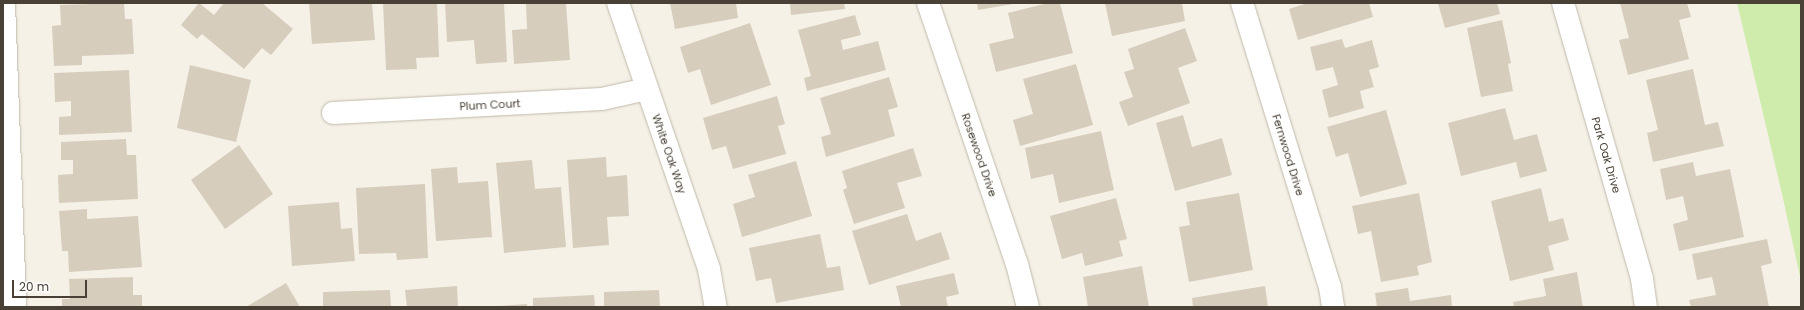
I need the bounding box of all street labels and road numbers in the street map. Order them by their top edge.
street label: Plum Court [459,97,521,113]
street label: White Oak Way [649,112,689,196]
street label: Rosewood Drive [959,112,999,198]
street label: Fernwood Drive [1269,113,1307,197]
street label: Park Oak Drive [1589,115,1623,195]

